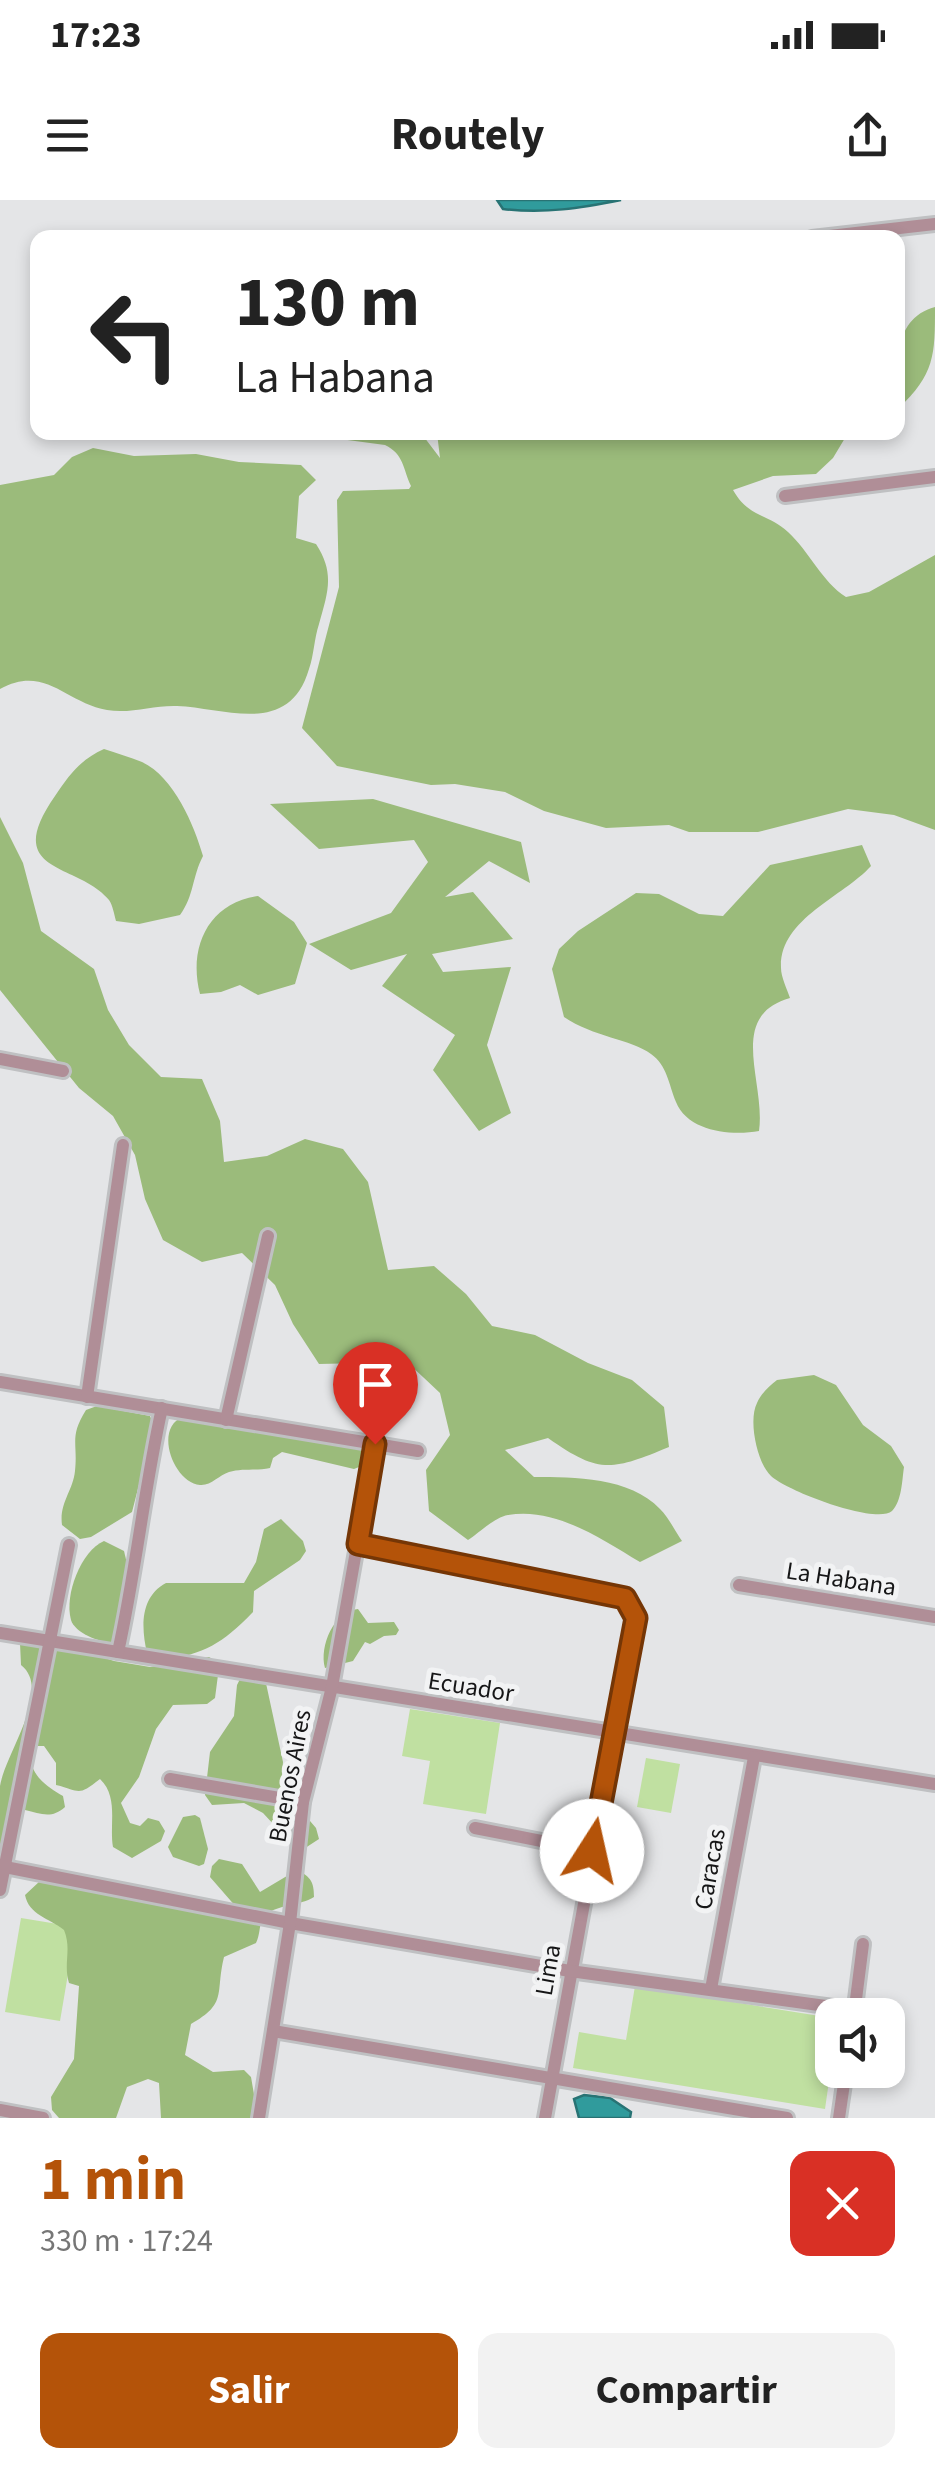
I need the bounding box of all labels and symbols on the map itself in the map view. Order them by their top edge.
pin [333,1342,418,1445]
street label: La Habana [783,1553,899,1605]
street label: Ecuador [425,1662,517,1712]
street label: Buenos Aires [260,1707,320,1845]
position arrow [540,1799,644,1903]
street label: Caracas [685,1826,735,1912]
street label: Lima [526,1941,570,1999]

